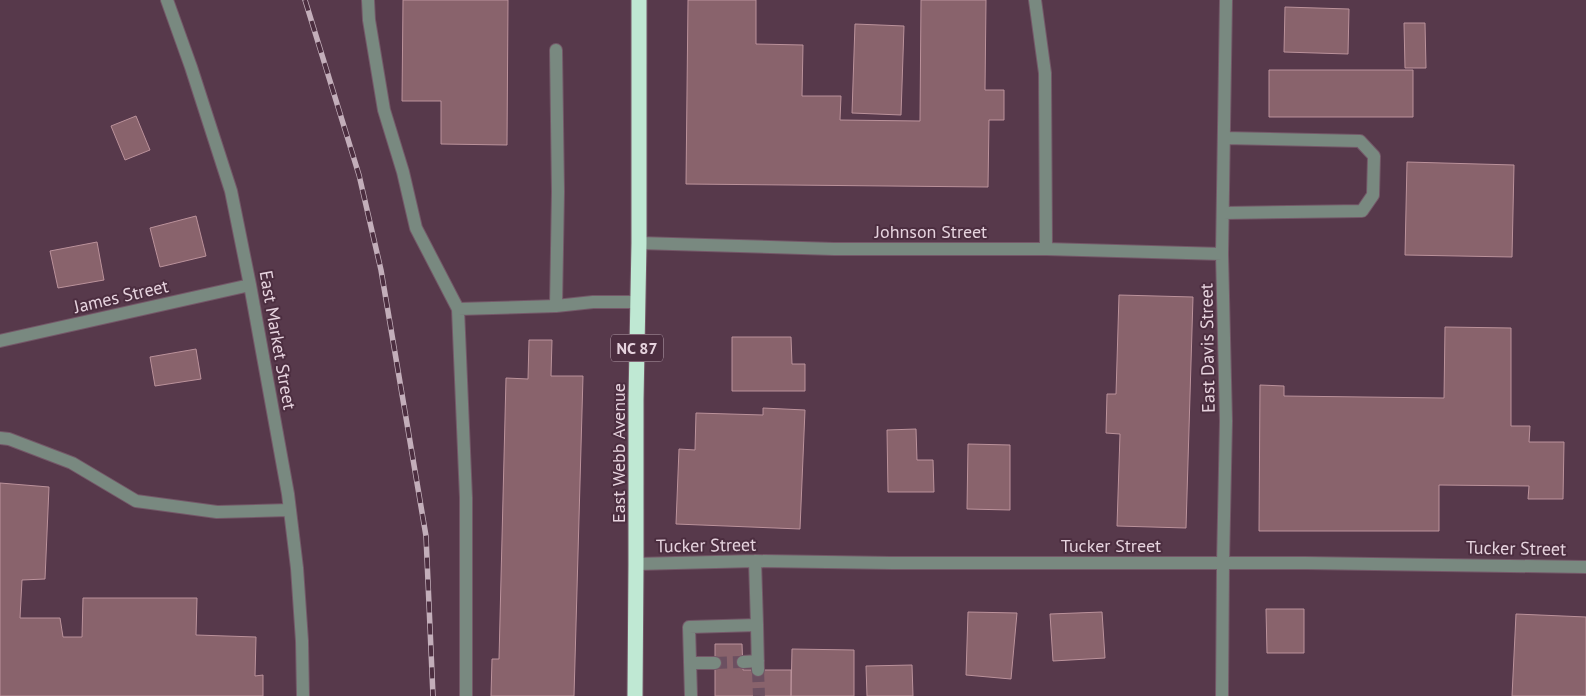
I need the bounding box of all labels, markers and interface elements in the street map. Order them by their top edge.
street label: Johnson Street [874,220,987,243]
street label: East Market Street [254,269,302,411]
street label: James Street [71,274,171,318]
street label: East Davis Street [1194,283,1220,413]
road number: NC 87 [611,334,663,362]
street label: East Webb Avenue [607,383,630,523]
street label: Tucker Street [656,533,756,557]
street label: Tucker Street [1061,534,1161,557]
street label: Tucker Street [1466,536,1566,560]

